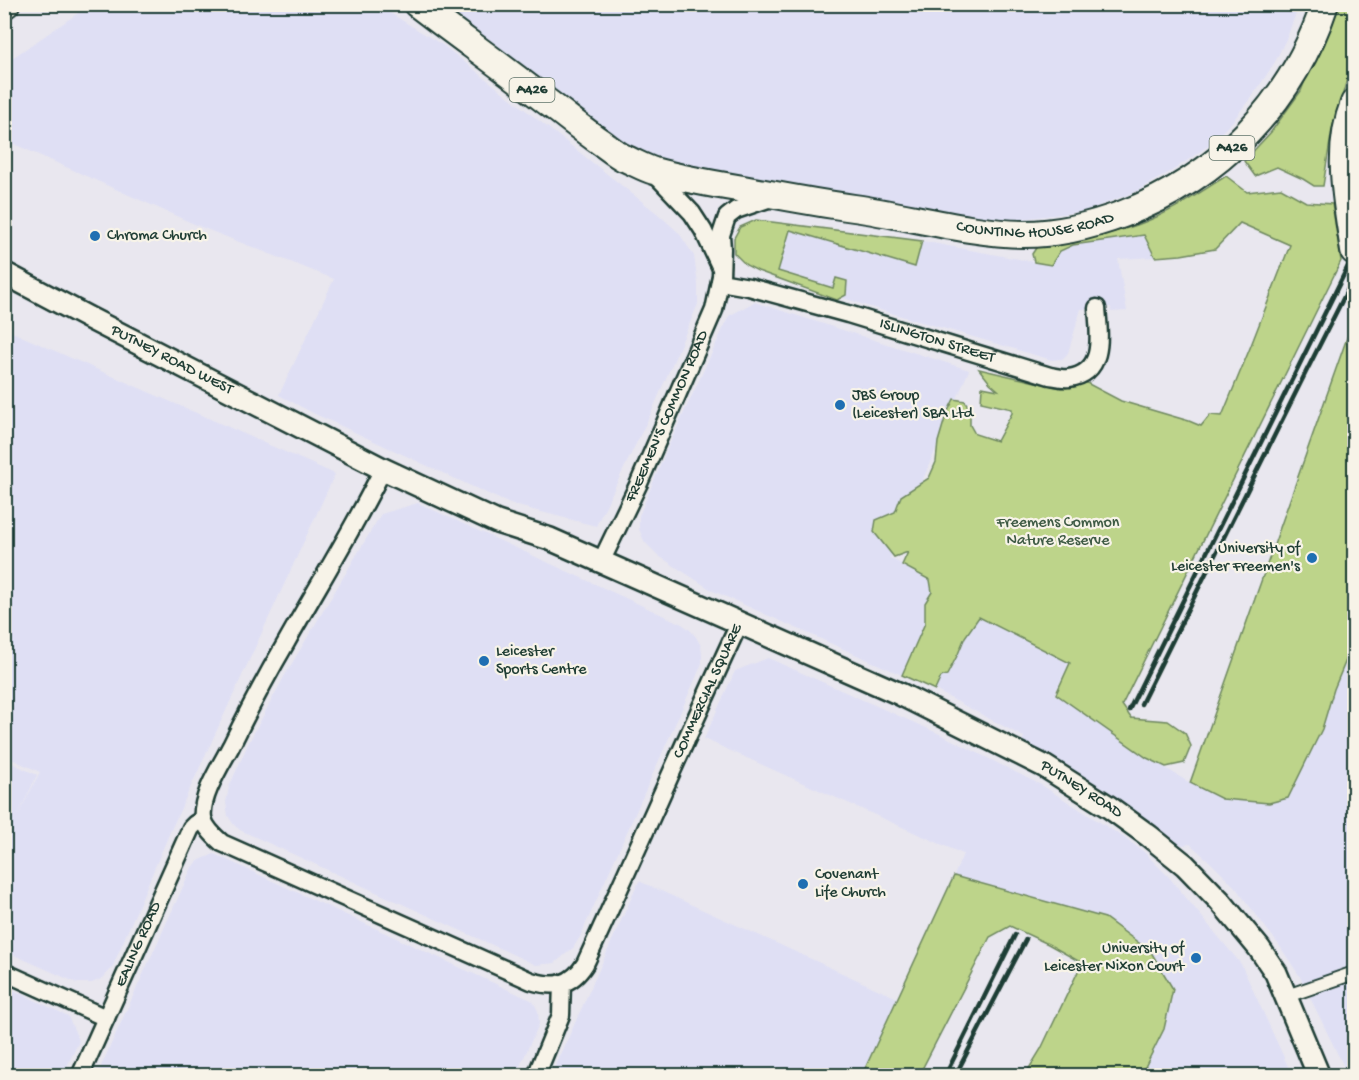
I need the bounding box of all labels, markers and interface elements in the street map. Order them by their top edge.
road number: A426 [510,78,554,102]
road number: A426 [1210,136,1254,160]
street label: COUNTING HOUSE ROAD [955,208,1117,244]
place label: Chroma Church [107,227,207,246]
marker: Chroma Church [88,229,102,243]
street label: ISLINGTON STREET [877,315,998,368]
street label: PUTNEY ROAD WEST [106,321,237,400]
street label: FREEMEN'S COMMON ROAD [621,327,714,506]
place label: JBS Group (Leicester) SBA Ltd [852,387,975,424]
marker: JBS Group (Leicester) SBA Ltd [833,398,847,412]
park label: Freemens Common Nature Reserve [996,514,1120,551]
place label: University of Leicester Freemen's [1171,540,1301,577]
marker: University of Leicester Freemen's [1305,551,1319,565]
street label: COMMERCIAL SQUARE [669,620,748,762]
place label: Leicester Sports Centre [496,643,587,680]
marker: Leicester Sports Centre [477,654,491,668]
street label: PUTNEY ROAD [1036,756,1127,823]
place label: Covenant Life Church [815,866,886,903]
marker: Covenant Life Church [796,877,810,891]
street label: EALING ROAD [111,898,166,990]
place label: University of Leicester Nixon Court [1044,940,1185,977]
marker: University of Leicester Nixon Court [1189,951,1203,965]

